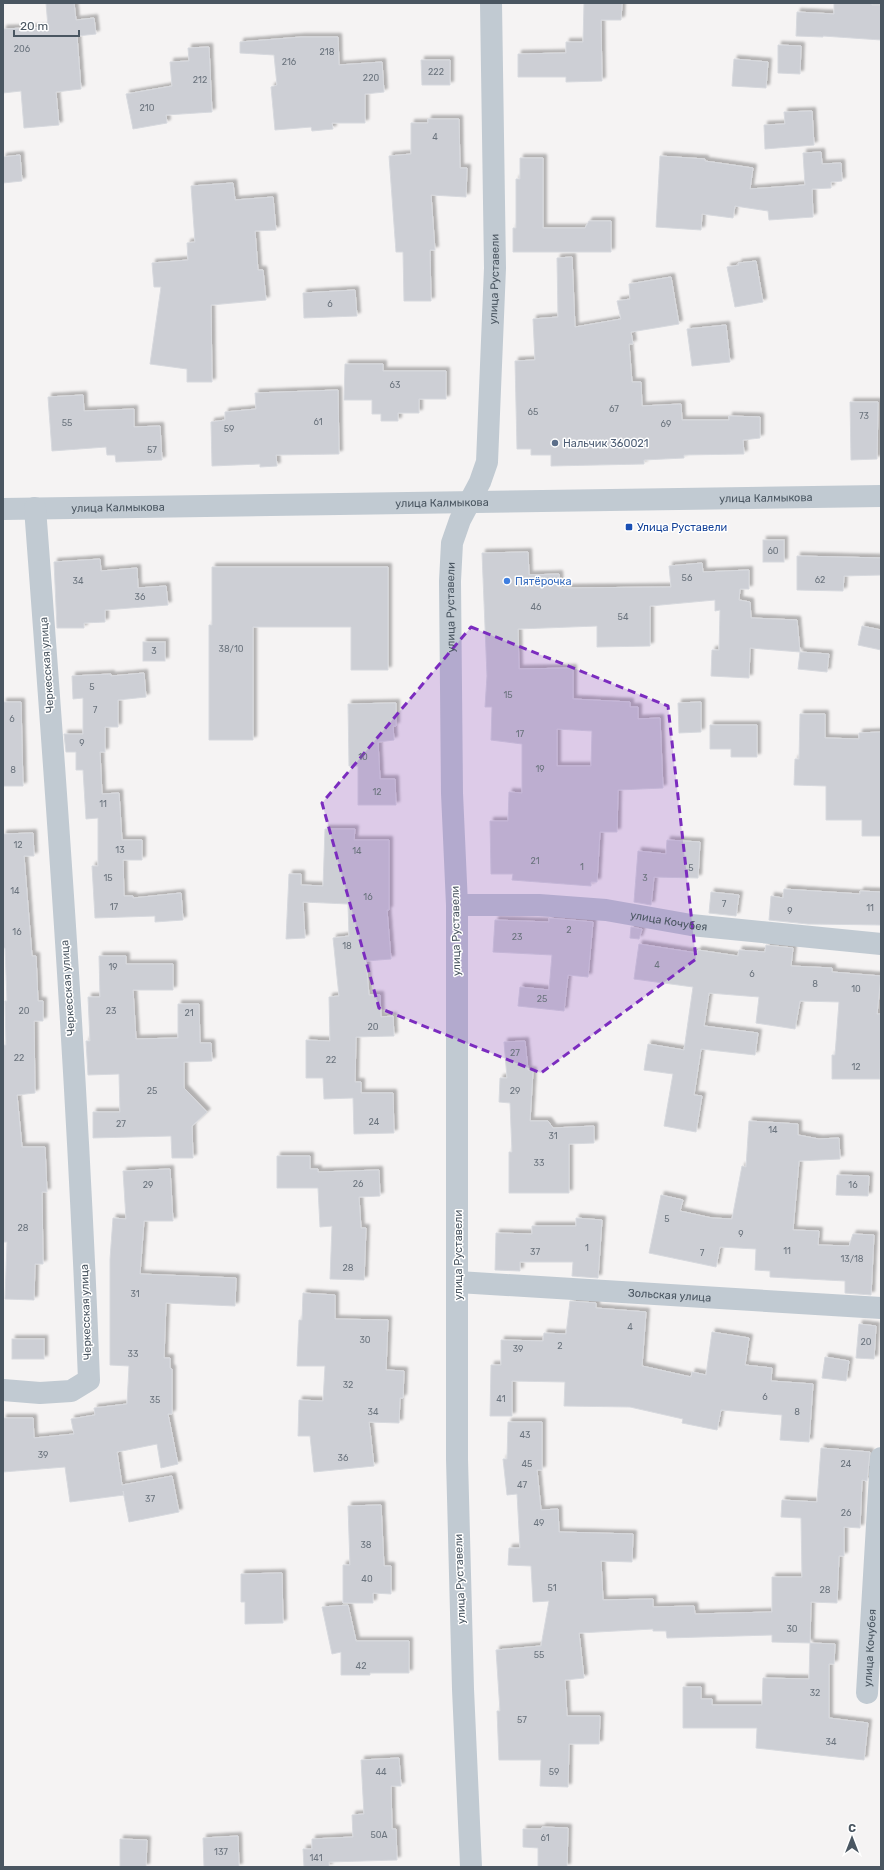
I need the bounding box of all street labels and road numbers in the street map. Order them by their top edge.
street label: улица Руставели [486,234,502,325]
street label: улица Калмыкова [719,491,813,505]
street label: улица Калмыкова [395,495,489,510]
street label: улица Калмыкова [71,500,165,514]
street label: улица Руставели [443,562,457,653]
street label: Черкесская улица [37,617,57,713]
street label: улица Руставели [449,886,463,976]
street label: улица Кочубея [629,908,708,933]
street label: Черкесская улица [58,940,78,1036]
street label: улица Руставели [452,1210,465,1300]
street label: Черкесская улица [78,1264,94,1360]
street label: Зольская улица [628,1286,712,1304]
street label: улица Руставели [452,1534,468,1624]
street label: улица Кочубея [861,1609,878,1687]

